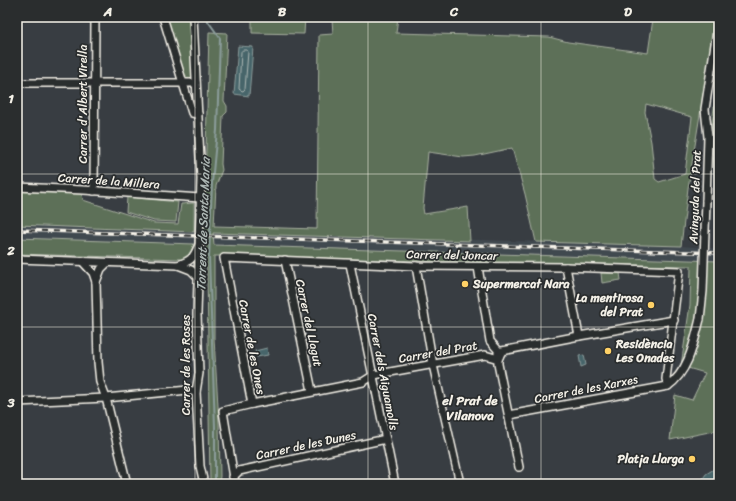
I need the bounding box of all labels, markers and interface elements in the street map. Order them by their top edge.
text: A [103,0,112,23]
text: B [278,0,287,23]
text: C [449,0,459,23]
text: D [624,0,632,23]
street label: Carrer d'Albert Virella [72,45,94,163]
text: 1 [8,87,14,110]
street label: Avinguda del Prat [682,150,708,245]
water label: Torrent de Santa Maria [189,156,217,291]
street label: Carrer de la Millera [57,166,161,196]
text: 2 [6,239,15,262]
street label: Carrer del Joncar [406,243,499,267]
place label: Supermercat Nara [472,273,571,295]
street label: Carrer del Llagut [289,277,329,369]
marker: Supermercat Nara [460,279,470,289]
place label: La mentirosa del Prat [576,287,644,323]
street label: Carrer de les Ones [232,298,272,397]
marker: La mentirosa del Prat [646,300,656,310]
street label: Carrer dels Aiguamolls [361,312,405,433]
street label: Carrer de les Roses [175,314,197,415]
place label: Residència Les Onades [615,333,675,369]
street label: Carrer del Prat [397,334,479,370]
marker: Residència Les Onades [603,346,613,356]
street label: Carrer de les Xarxes [532,368,640,410]
district label: el Prat de Vilanova [441,389,498,427]
text: 3 [6,391,15,414]
street label: Carrer de les Dunes [254,424,359,466]
place label: Platja Llarga [617,448,684,470]
marker: Platja Llarga [687,454,697,464]

